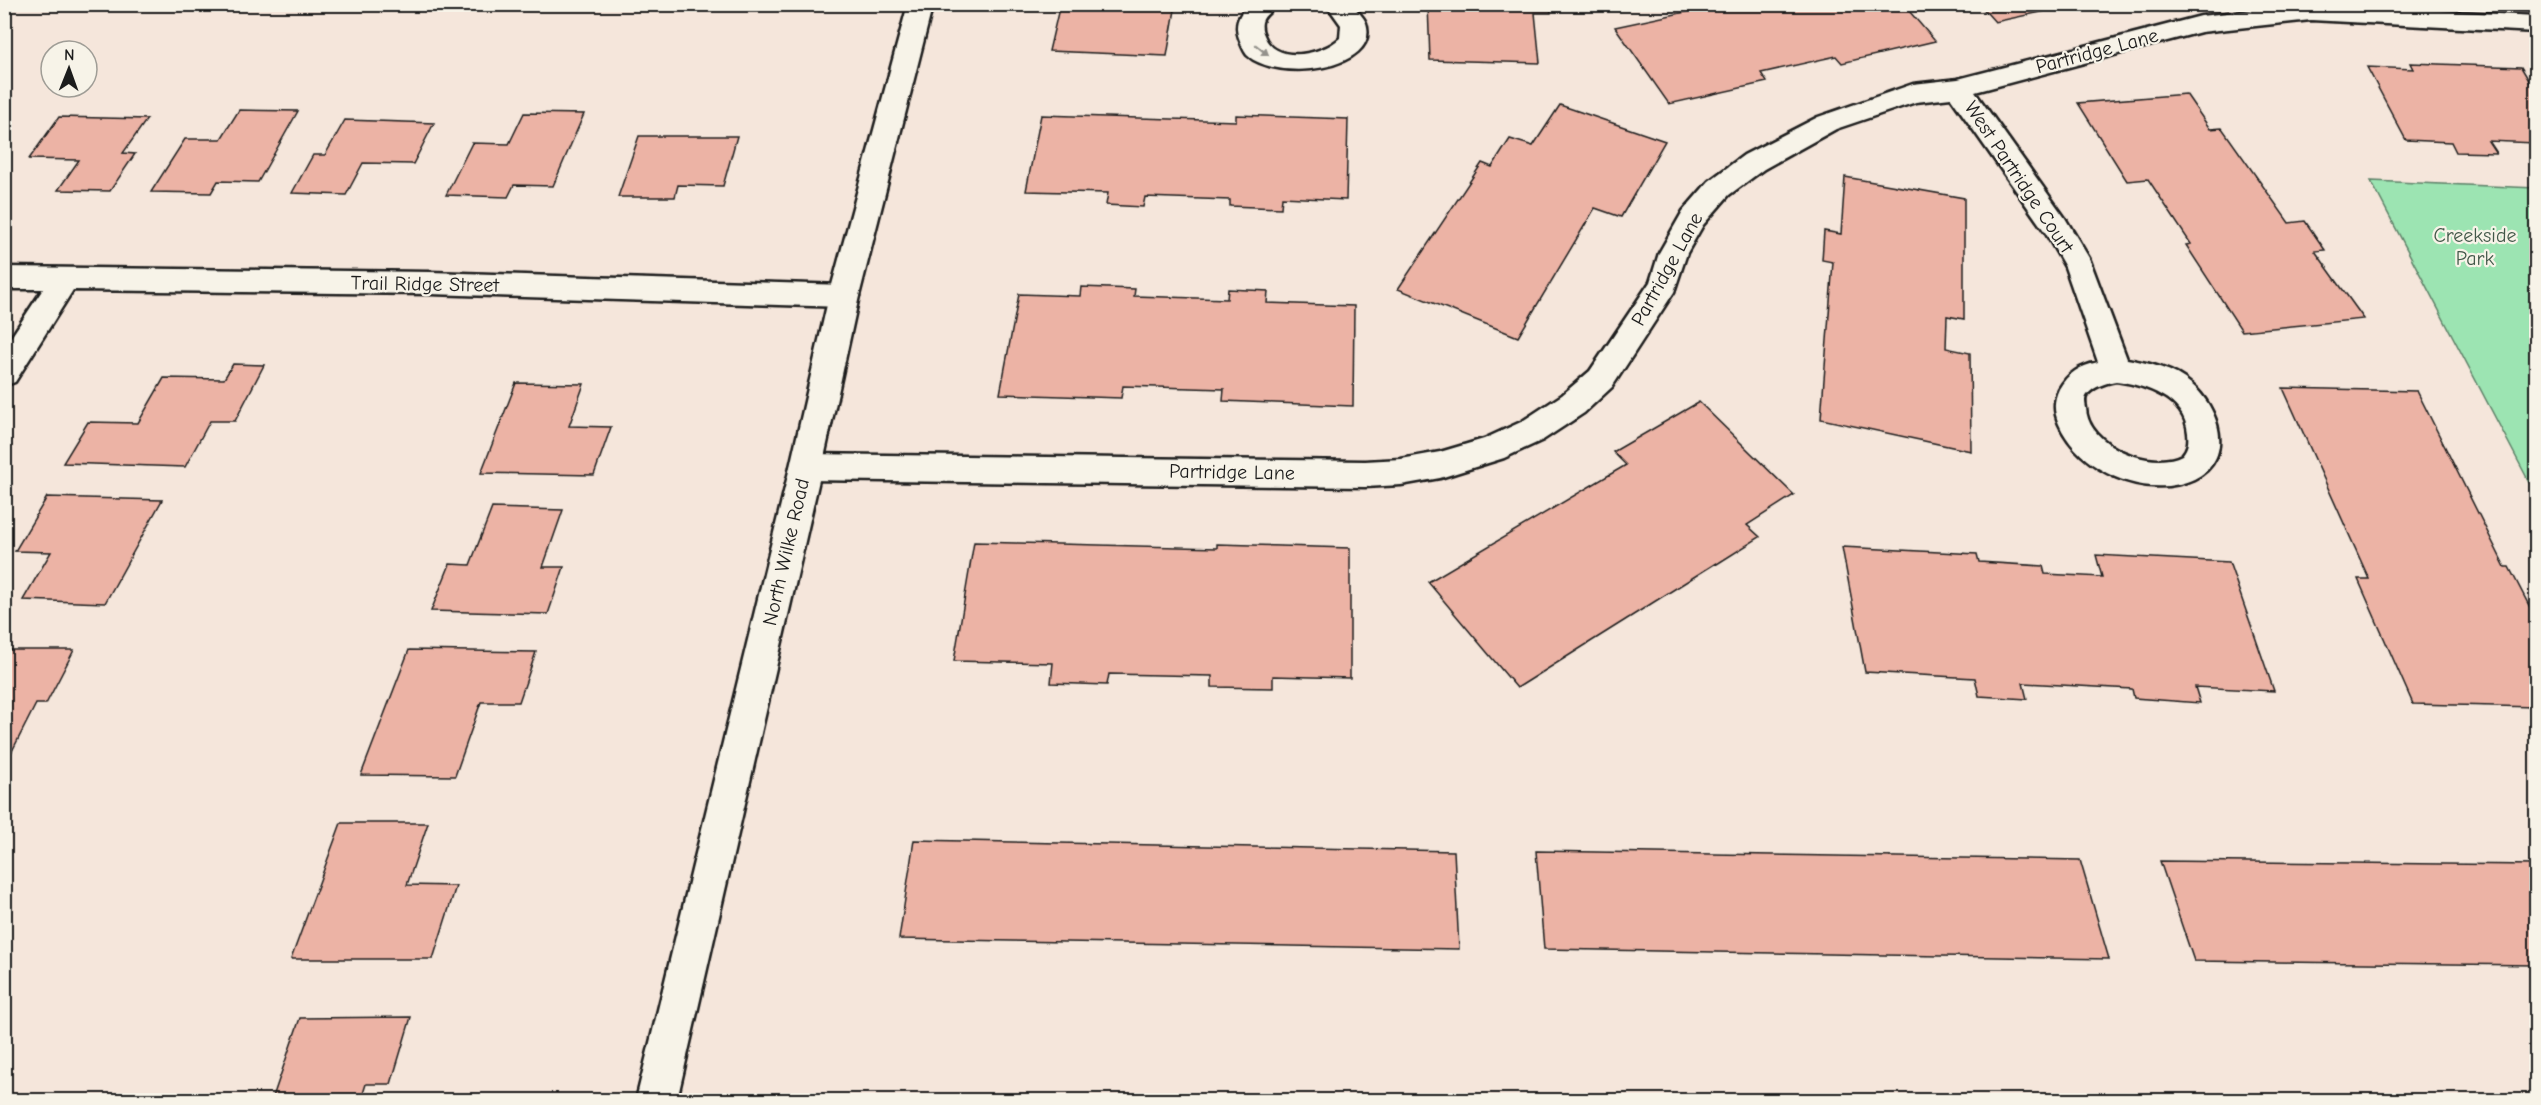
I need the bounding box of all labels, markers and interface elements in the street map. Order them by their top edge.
street label: Partridge Lane [2033,24,2161,78]
north arrow [39,39,99,99]
one-way arrow [1254,44,1270,57]
text: N [64,46,75,64]
street label: West Partridge Court [1960,97,2079,258]
street label: Partridge Lane [1626,208,1708,330]
park label: Creekside Park [2433,224,2517,270]
street label: Trail Ridge Street [351,271,501,297]
street label: Partridge Lane [1169,459,1295,485]
street label: North Wilke Road [758,476,814,628]

